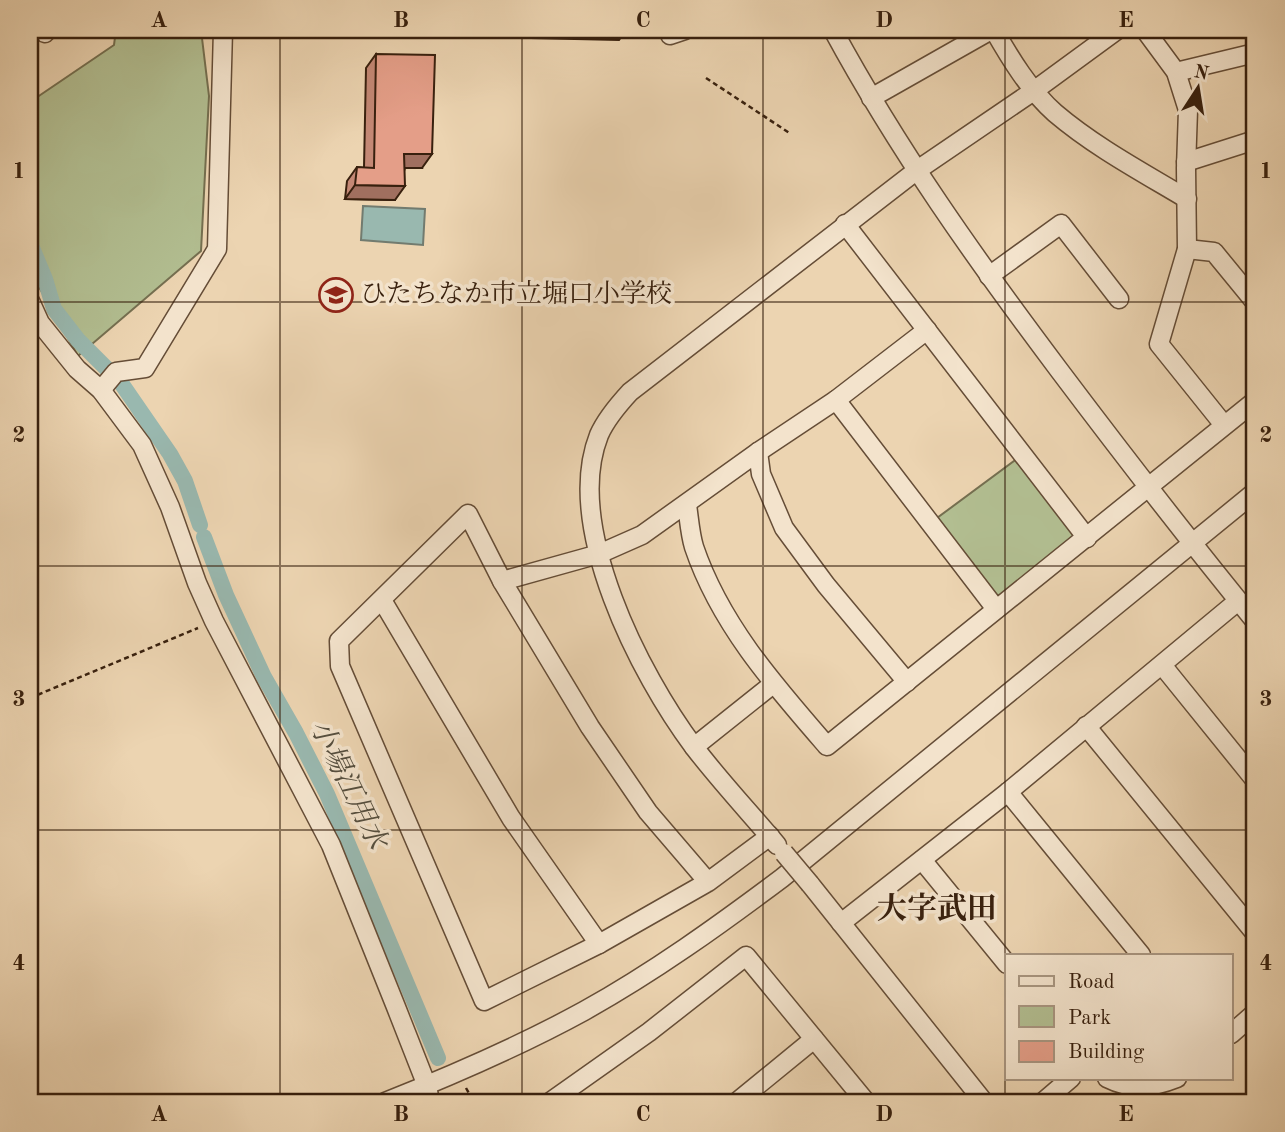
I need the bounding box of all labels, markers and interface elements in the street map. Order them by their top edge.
text: A [150,9,168,32]
text: B [393,9,409,32]
text: C [635,9,651,32]
text: D [875,9,893,32]
text: E [1118,9,1134,32]
north arrow [1162,52,1232,122]
text: N [1192,63,1211,85]
text: 1 [12,160,26,183]
text: 1 [1259,160,1273,183]
school or university icon: ひたちなか市立堀口小学校 [317,276,355,314]
place label: ひたちなか市立堀口小学校 [360,280,672,308]
text: 2 [12,424,26,447]
text: 2 [1259,424,1273,447]
text: 3 [12,688,26,711]
text: 3 [1259,688,1273,711]
water label: 小場江用水 [304,715,394,857]
district label: 大字武田 [877,892,997,925]
text: 4 [12,952,26,975]
text: 4 [1259,952,1273,975]
legend [1005,954,1232,1080]
text: Road [1068,972,1115,993]
text: Park [1068,1008,1111,1029]
text: Building [1068,1042,1145,1063]
text: A [150,1103,168,1126]
text: B [393,1103,409,1126]
text: C [635,1103,651,1126]
text: D [875,1103,893,1126]
text: E [1118,1103,1134,1126]

